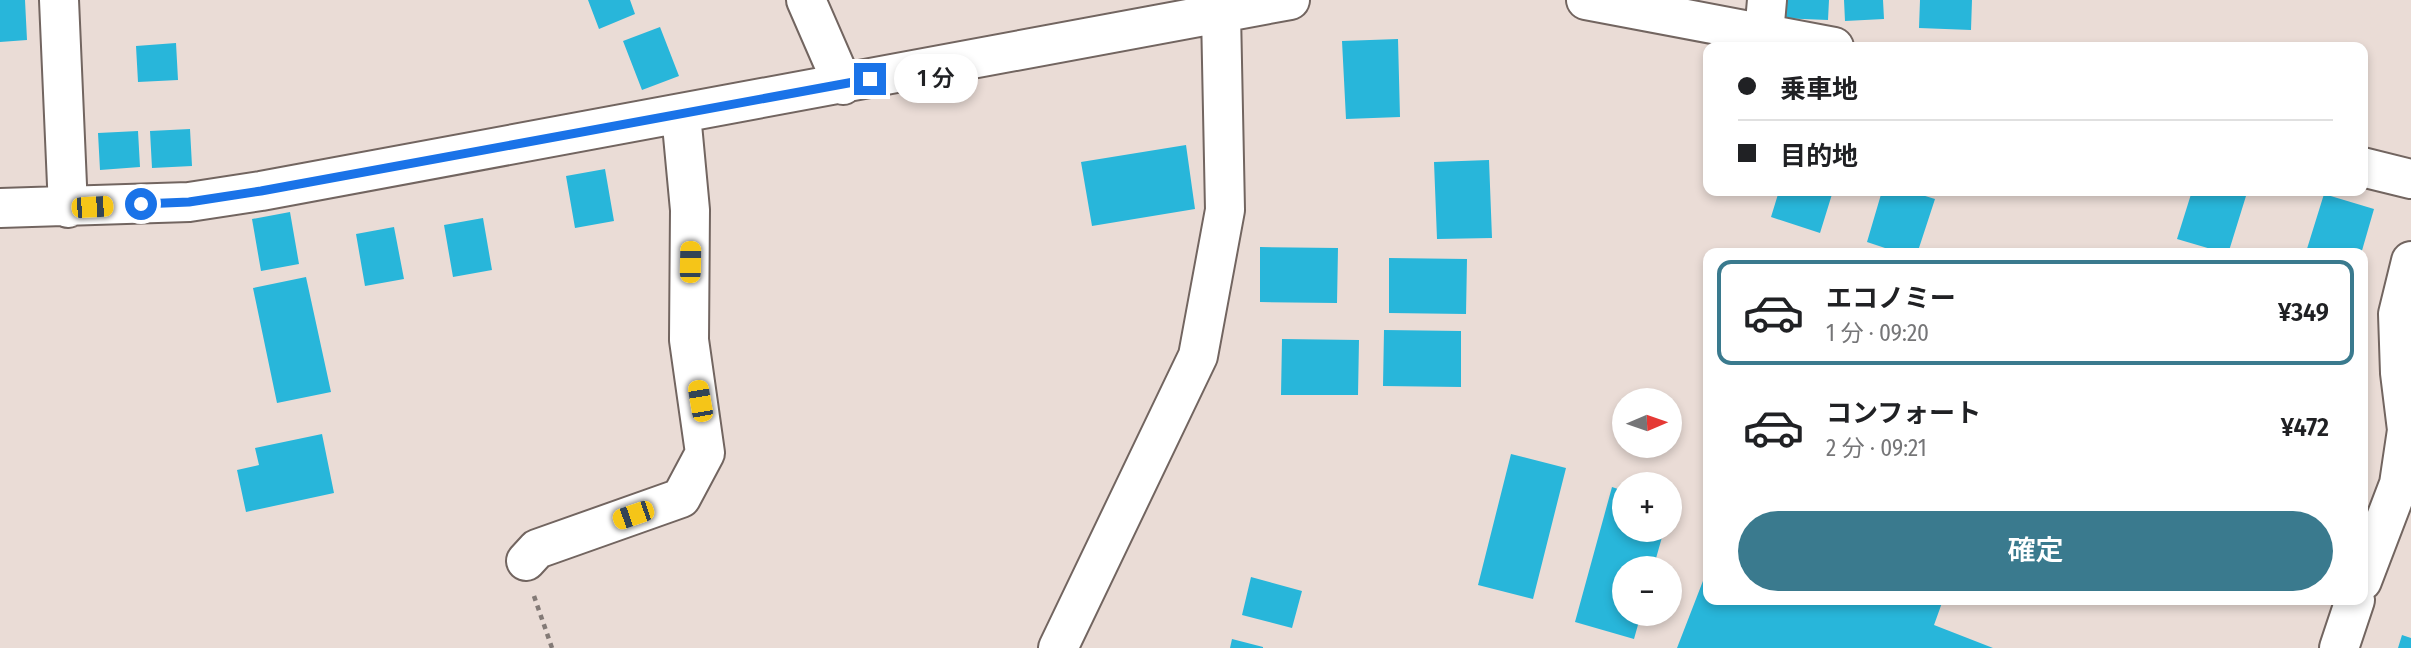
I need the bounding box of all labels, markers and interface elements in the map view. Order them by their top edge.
callout: 1 分 [894,55,978,104]
route end [854,63,886,95]
text: 1 分 [917,64,955,92]
text: 乗車地 [1780,74,1858,105]
text: 目的地 [1780,141,1858,172]
route start [125,188,157,220]
car [71,195,114,219]
car [680,241,701,283]
icon: car [1742,281,1805,344]
text: エコノミー [1826,283,1956,314]
text: ¥349 [2278,297,2329,328]
text: 1 分 · 09:20 [1826,319,1929,347]
car [687,378,714,424]
north arrow [1612,388,1682,458]
map controls [1612,388,1682,626]
icon: car [1742,396,1805,459]
text: コンフォート [1826,398,1981,429]
text: ¥472 [2281,412,2329,443]
text: 2 分 · 09:21 [1826,434,1927,462]
button: + [1612,472,1682,542]
car [610,498,657,532]
button: 確定 [1738,511,2333,591]
button: − [1612,556,1682,626]

